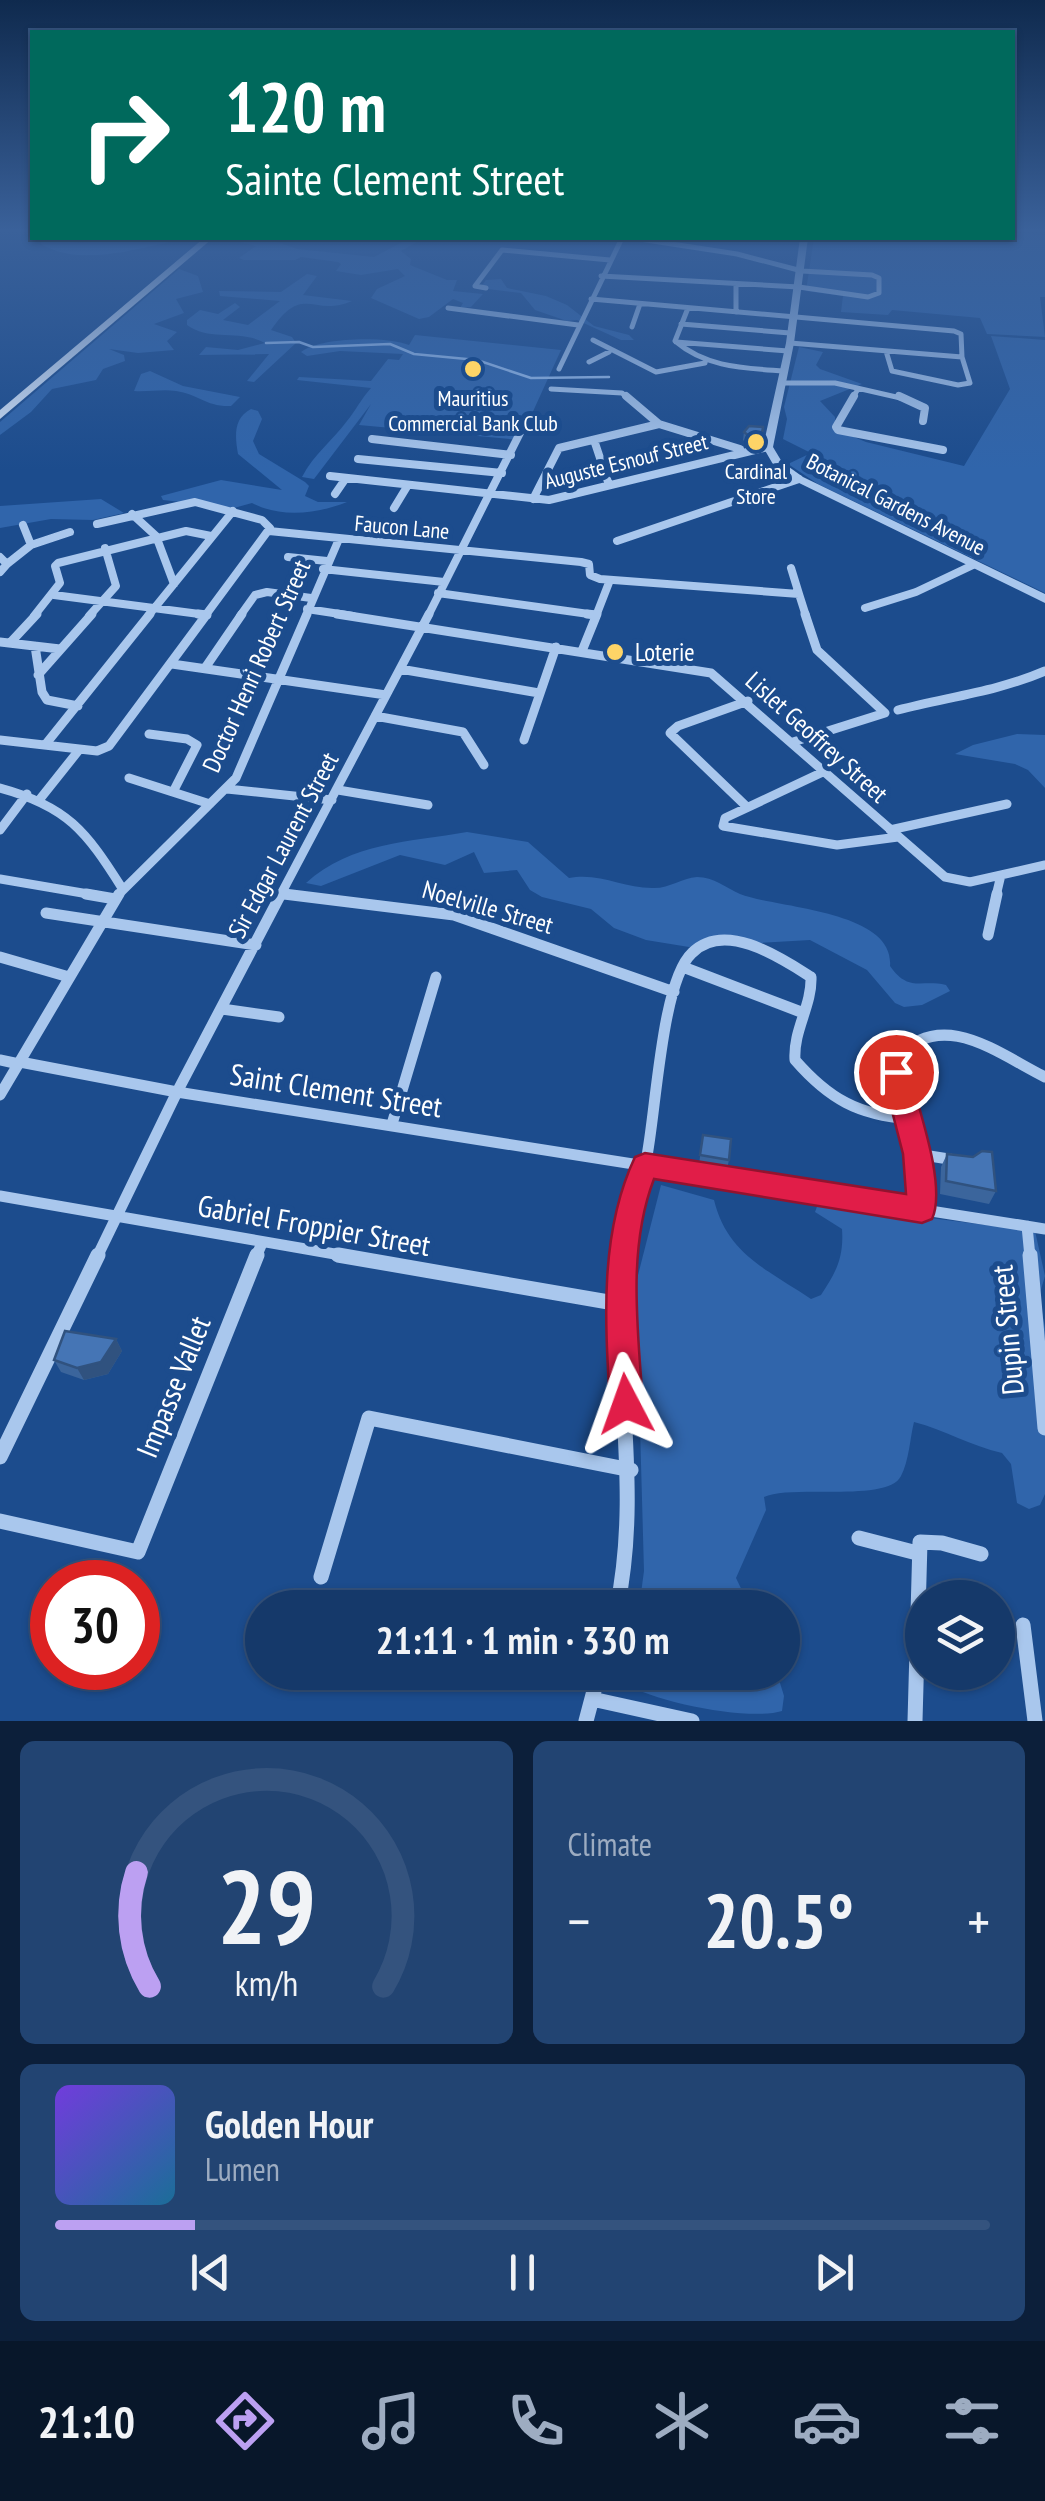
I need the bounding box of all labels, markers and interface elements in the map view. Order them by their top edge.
text: 120 m [225,61,386,151]
icon: right [60,70,190,200]
text: Sainte Clement Street [225,149,564,207]
marker: Mauritius Commercial Bank Club [462,358,484,380]
place label: Mauritius Commercial Bank Club [388,384,558,437]
street label: Auguste Esnouf Street [541,427,711,495]
marker: Cardinal Store [745,431,767,453]
street label: Botanical Gardens Avenue [802,447,990,561]
place label: Cardinal Store [725,457,788,510]
street label: Faucon Lane [353,509,451,545]
street label: Doctor Henri Robert Street [195,555,317,777]
place label: Loterie [635,636,695,668]
marker: Loterie [604,641,626,663]
street label: Lislet Geoffrey Street [739,665,895,809]
street label: Sir Edgar Laurent Street [221,747,345,943]
street label: Noelville Street [419,873,557,941]
pin [854,1030,939,1115]
icon: arrive [869,1045,924,1100]
street label: Saint Clement Street [227,1054,446,1126]
street label: Gabriel Froppier Street [195,1185,434,1264]
street label: Dupin Street [981,1263,1032,1397]
street label: Impasse Vallet [127,1309,219,1463]
position arrow [574,1352,678,1456]
speed limit sign: 30 [30,1560,160,1690]
map controls [905,1580,1015,1690]
button: layers [905,1580,1015,1690]
text: 21:11 · 1 min · 330 m [376,1615,669,1664]
text: Climate [568,1823,652,1865]
text: 29 [217,1838,316,1973]
text: 20.5° [703,1872,854,1969]
text: − [568,1885,590,1956]
text: + [967,1885,990,1956]
text: km/h [235,1960,298,2006]
text: Golden Hour [205,2099,374,2148]
text: Lumen [205,2148,280,2190]
icon: previous [183,2245,238,2300]
icon: pause [495,2245,550,2300]
icon: next [807,2245,862,2300]
icon: directions [210,2386,280,2456]
icon: music [356,2386,426,2456]
icon: phone [501,2386,571,2456]
icon: climate [647,2386,717,2456]
icon: car [792,2386,862,2456]
icon: filters [937,2386,1007,2456]
text: 21:10 [38,2392,135,2450]

